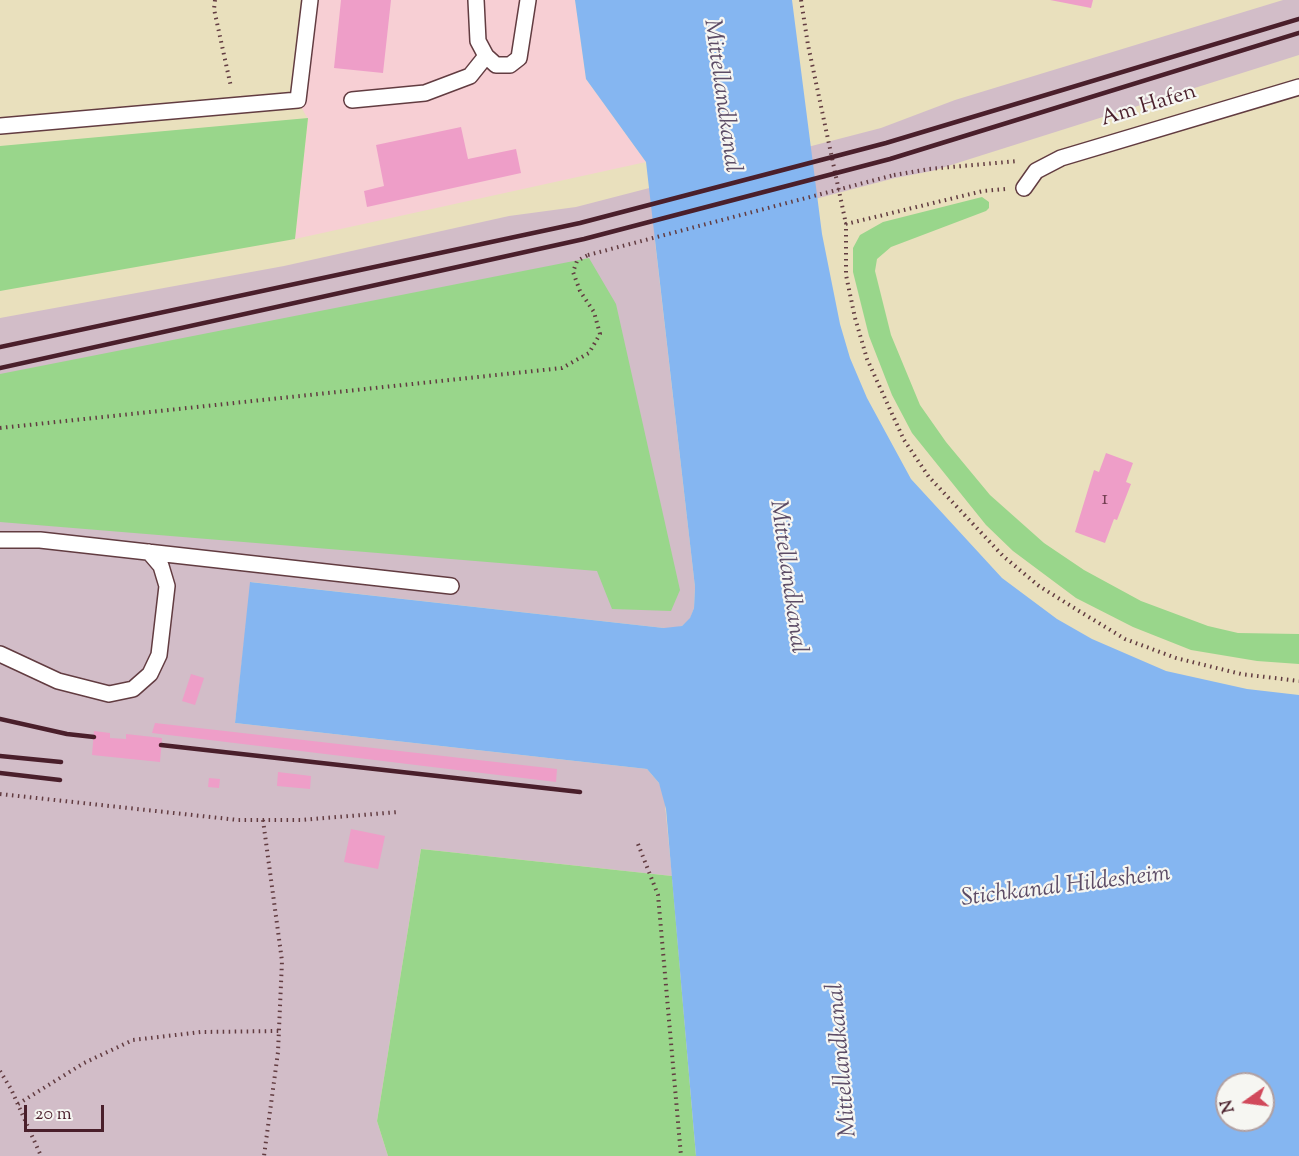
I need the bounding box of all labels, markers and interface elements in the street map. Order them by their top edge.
water label: Mittellandkanal [695,17,745,175]
street label: Am Hafen [1098,80,1200,134]
house number: 1 [1102,489,1108,513]
water label: Mittellandkanal [761,498,811,656]
water label: Stichkanal Hildesheim [960,861,1172,915]
water label: Mittellandkanal [823,982,865,1138]
north arrow [1215,1072,1275,1132]
scale bar [27,1093,106,1131]
text: N [1216,1097,1242,1115]
text: 20 m [35,1102,72,1128]

